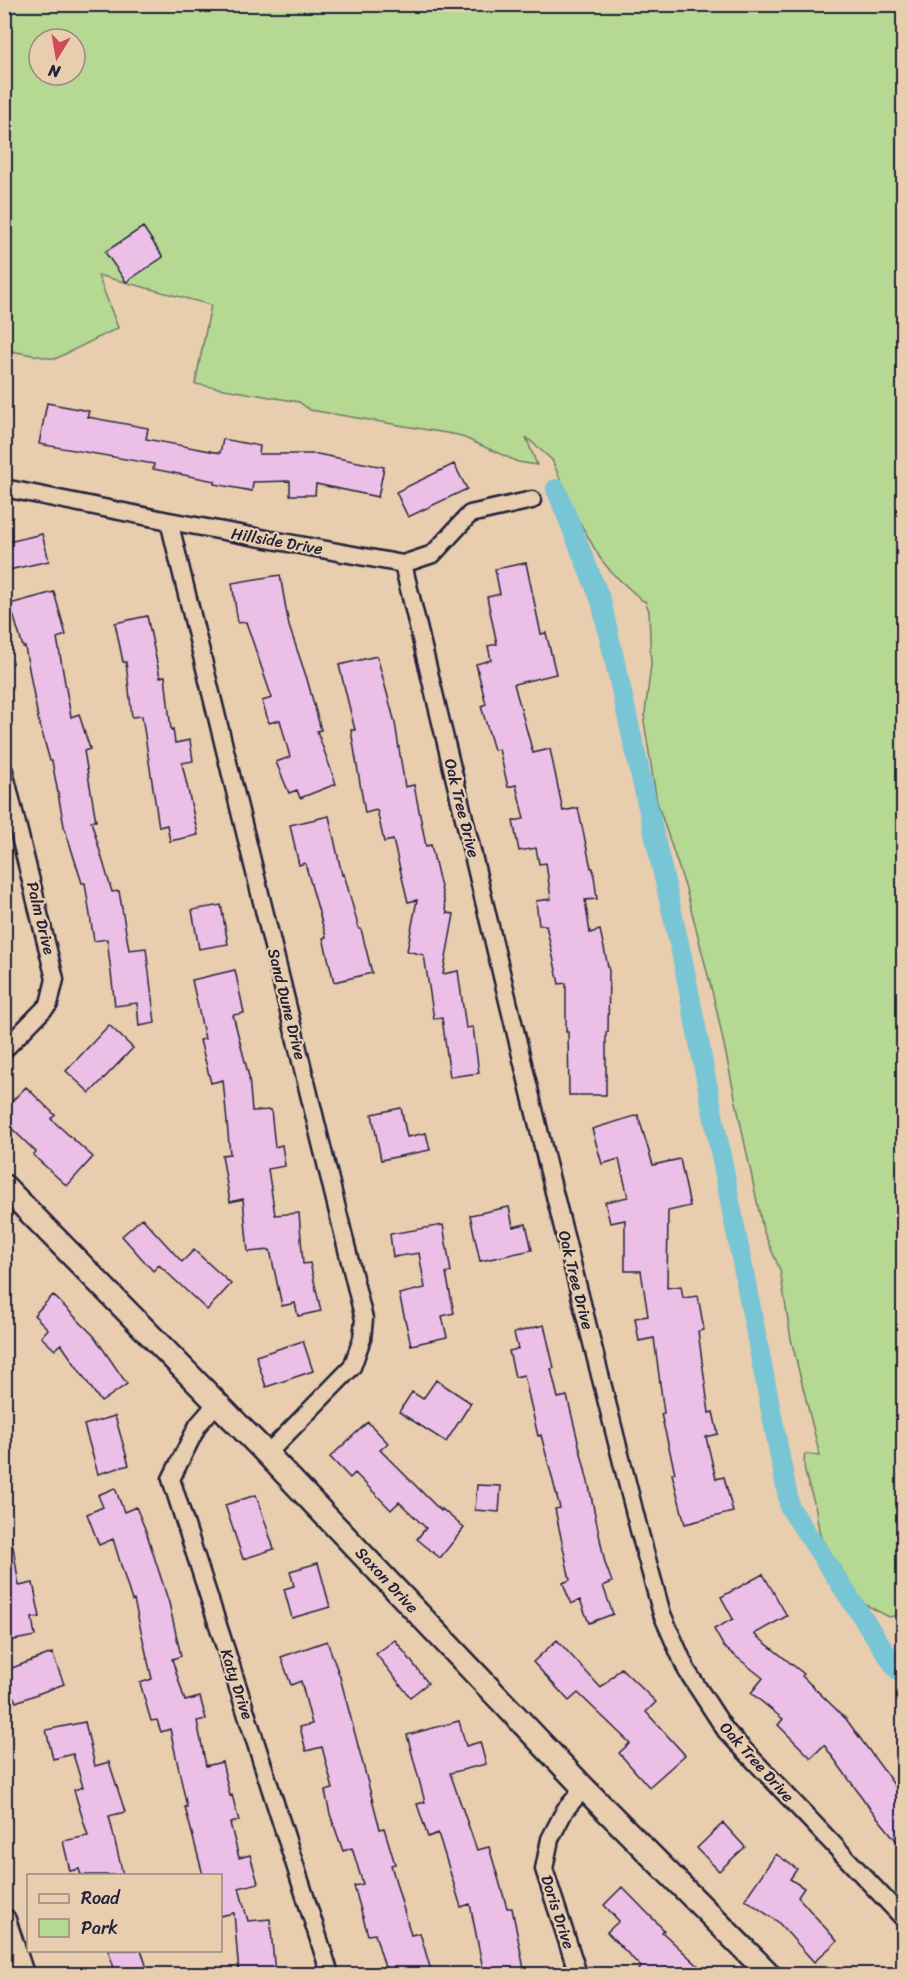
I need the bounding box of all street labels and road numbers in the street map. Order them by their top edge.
street label: Hillside Drive [229,519,325,563]
street label: Oak Tree Drive [436,755,488,861]
street label: Palm Drive [18,878,64,958]
street label: Sand Dune Drive [259,945,315,1063]
street label: Oak Tree Drive [550,1227,602,1333]
street label: Saxon Drive [348,1540,426,1620]
street label: Katy Drive [212,1645,262,1723]
street label: Oak Tree Drive [712,1715,802,1809]
street label: Doris Drive [532,1871,584,1953]

